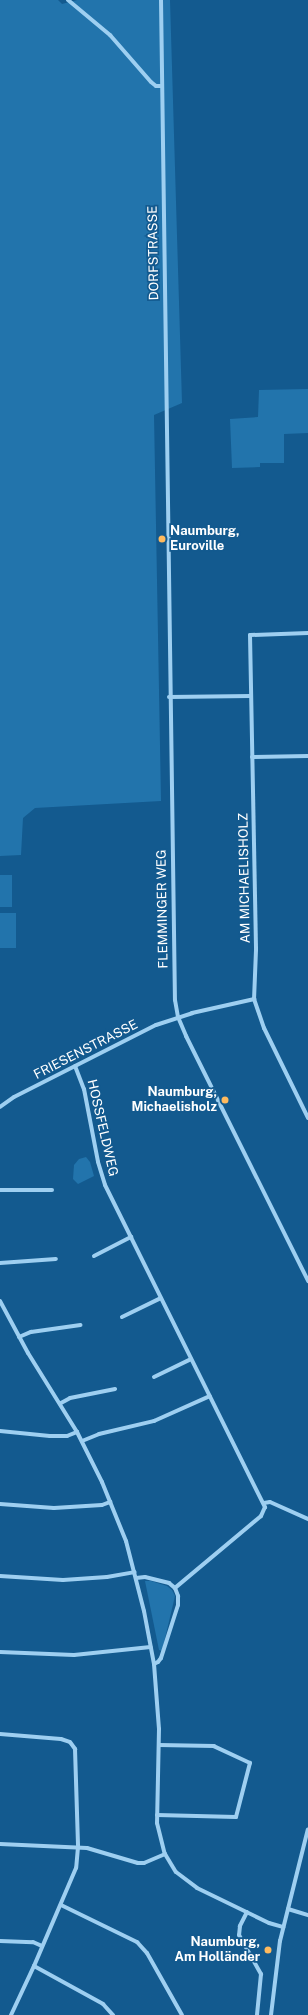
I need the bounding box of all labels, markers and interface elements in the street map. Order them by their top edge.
street label: DORFSTRASSE [145,206,163,300]
place label: Naumburg, Euroville [170,524,240,555]
marker: Naumburg, Euroville [157,534,167,544]
street label: AM MICHAELISHOLZ [236,813,254,943]
street label: FLEMMINGER WEG [154,849,172,969]
street label: FRIESENSTRASSE [31,1017,141,1083]
street label: HOSSFELDWEG [83,1078,121,1178]
place label: Naumburg, Michaelisholz [131,1085,217,1116]
marker: Naumburg, Michaelisholz [220,1095,230,1105]
place label: Naumburg, Am Holländer [175,1935,260,1966]
marker: Naumburg, Am Holländer [263,1945,273,1955]

